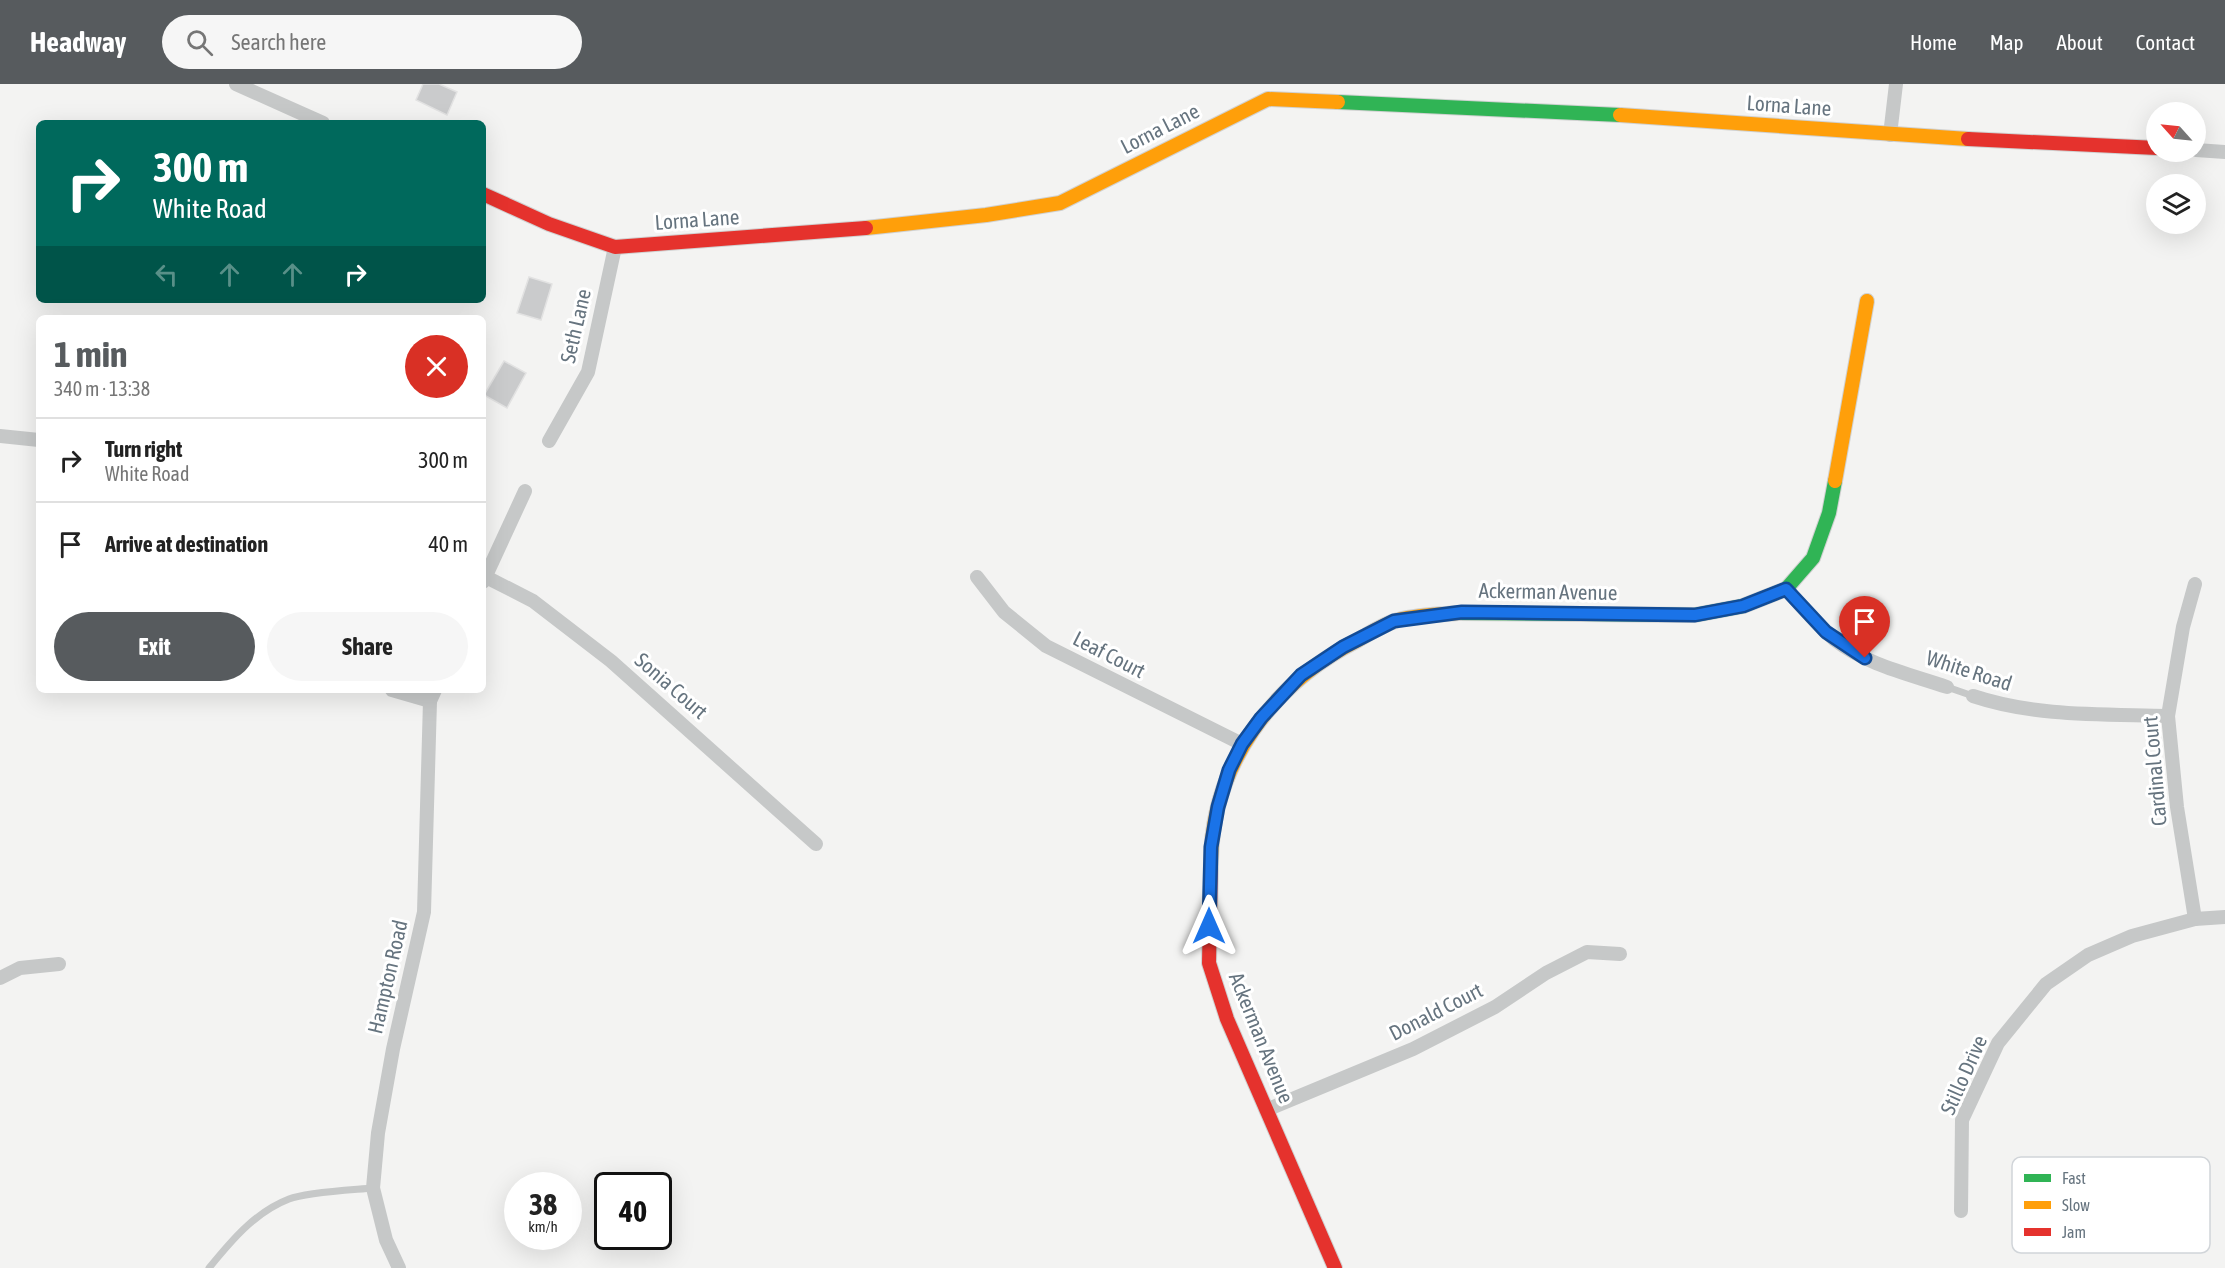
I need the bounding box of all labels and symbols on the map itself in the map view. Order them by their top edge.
street label: Lorna Lane [1746,90,1832,120]
street label: Lorna Lane [1116,98,1203,158]
north arrow [2146,102,2206,162]
street label: Lorna Lane [654,204,740,234]
street label: Seth Lane [555,286,595,365]
street label: Ackerman Avenue [1478,578,1618,604]
pin [1839,596,1890,658]
street label: Leaf Court [1069,626,1149,682]
street label: White Road [1923,645,2015,695]
street label: Sonia Court [631,647,713,723]
street label: Cardinal Court [2137,715,2171,827]
position arrow [1177,894,1241,958]
street label: Hampton Road [362,918,412,1036]
street label: Ackerman Avenue [1225,969,1299,1106]
street label: Donald Court [1385,977,1486,1045]
street label: Stillo Drive [1935,1031,1991,1118]
legend [2012,1157,2210,1253]
text: Fast [2062,1169,2086,1187]
speed limit sign: 40 [594,1172,672,1250]
text: Slow [2062,1196,2090,1214]
text: Jam [2062,1223,2086,1241]

